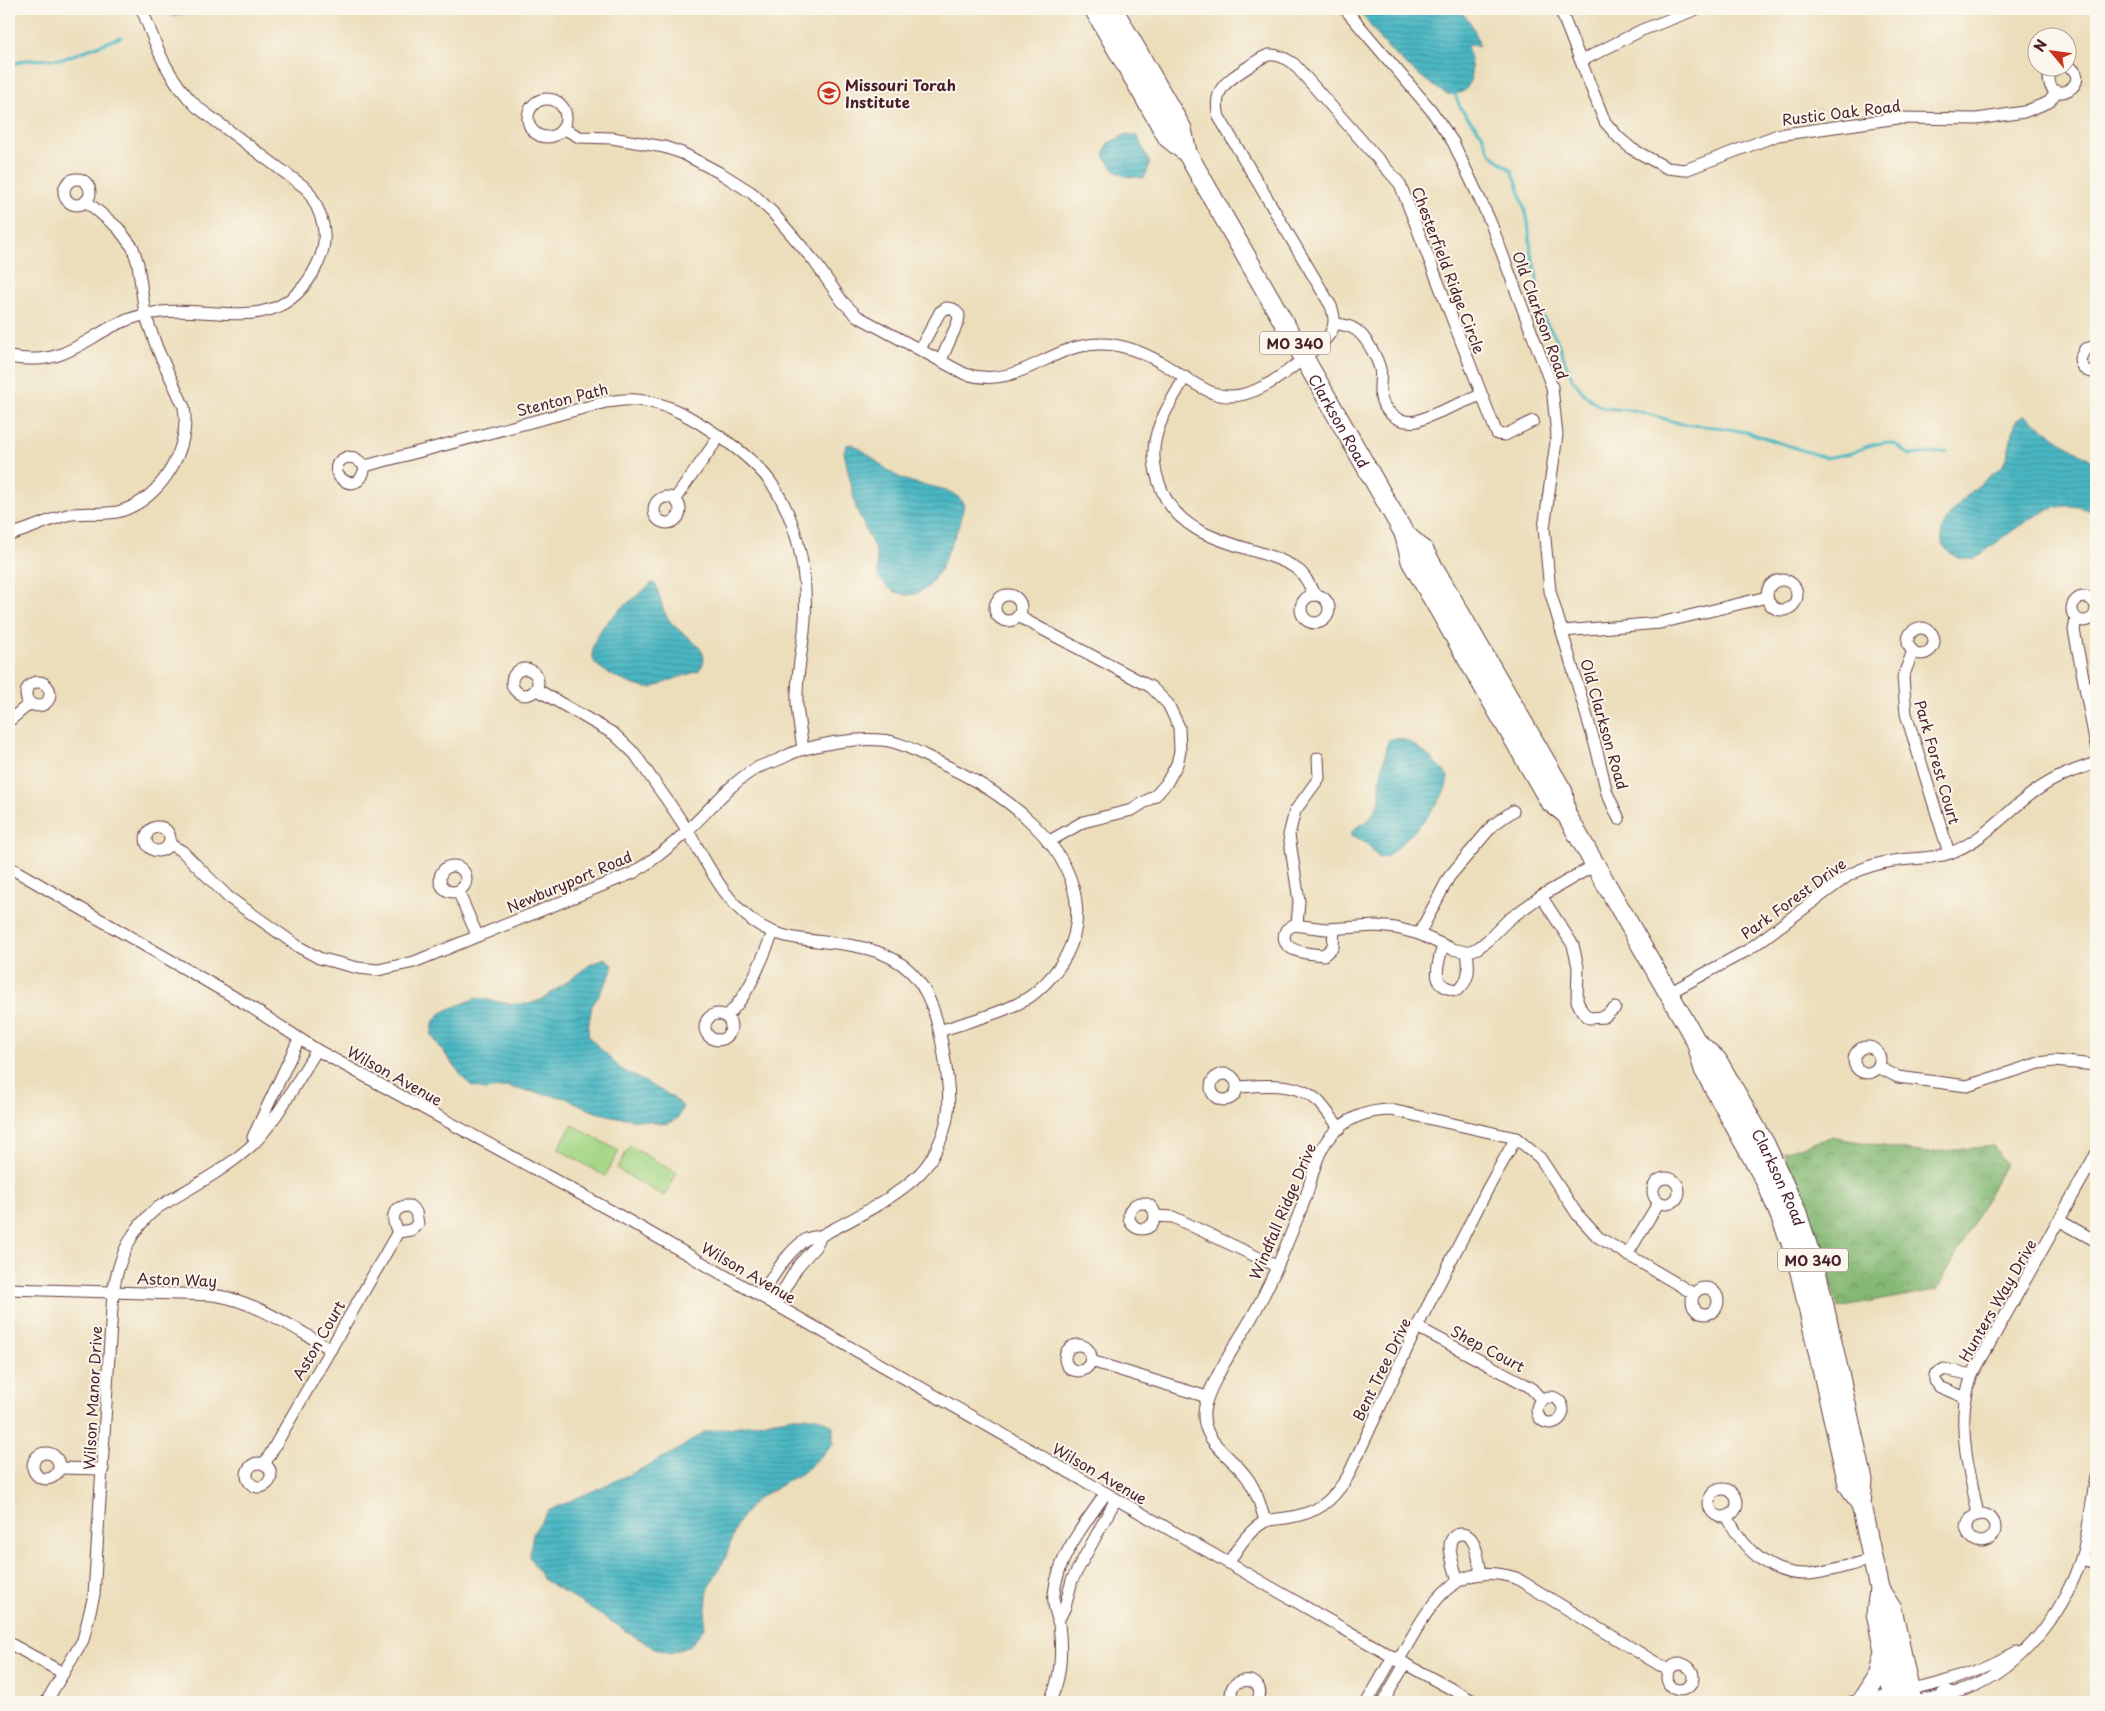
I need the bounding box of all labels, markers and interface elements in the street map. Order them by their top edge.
north arrow [2028,28,2078,78]
text: N [2028,36,2052,55]
place label: Missouri Torah Institute [845,73,956,113]
school or university icon: Missouri Torah Institute [817,81,841,105]
street label: Rustic Oak Road [1780,93,1902,131]
street label: Chesterfield Ridge Circle [1406,183,1492,357]
street label: Old Clarkson Road [1507,248,1575,382]
road number: MO 340 [1260,332,1330,354]
street label: Clarkson Road [1304,369,1376,472]
street label: Stenton Path [514,377,610,421]
street label: Old Clarkson Road [1575,656,1635,792]
street label: Park Forest Court [1909,697,1967,827]
street label: Newburyport Road [503,844,635,918]
street label: Park Forest Drive [1736,852,1850,944]
street label: Wilson Avenue [343,1039,447,1111]
street label: Clarkson Road [1747,1124,1812,1228]
street label: Windfall Ridge Drive [1243,1139,1321,1283]
street label: Hunters Way Drive [1952,1234,2042,1366]
street label: Wilson Avenue [697,1236,801,1308]
road number: MO 340 [1778,1248,1848,1272]
street label: Aston Way [137,1266,217,1292]
street label: Aston Court [286,1296,350,1384]
street label: Bent Tree Drive [1346,1314,1416,1424]
street label: Shep Court [1447,1319,1529,1377]
street label: Wilson Manor Drive [77,1325,107,1471]
street label: Wilson Avenue [1048,1437,1152,1509]

